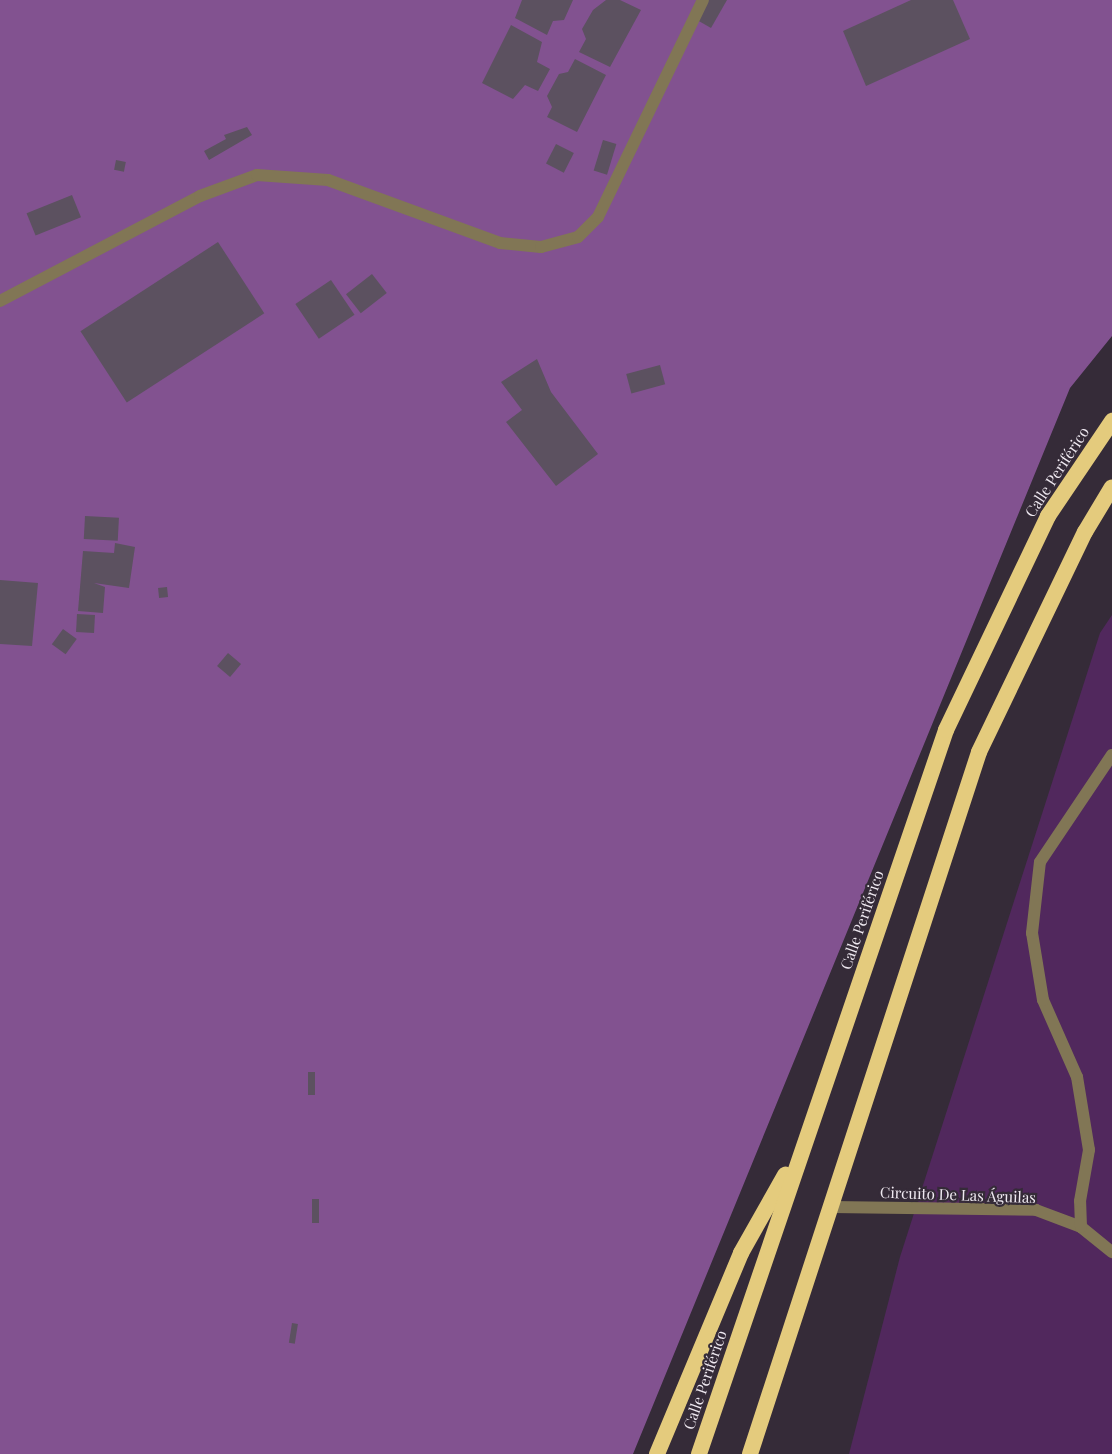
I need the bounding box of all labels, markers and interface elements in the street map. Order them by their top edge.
street label: Calle Periférico [1021,424,1093,520]
street label: Calle Periférico [837,868,887,972]
street label: Circuito De Las Águilas [879,1183,1037,1207]
street label: Calle Periférico [680,1328,730,1432]

